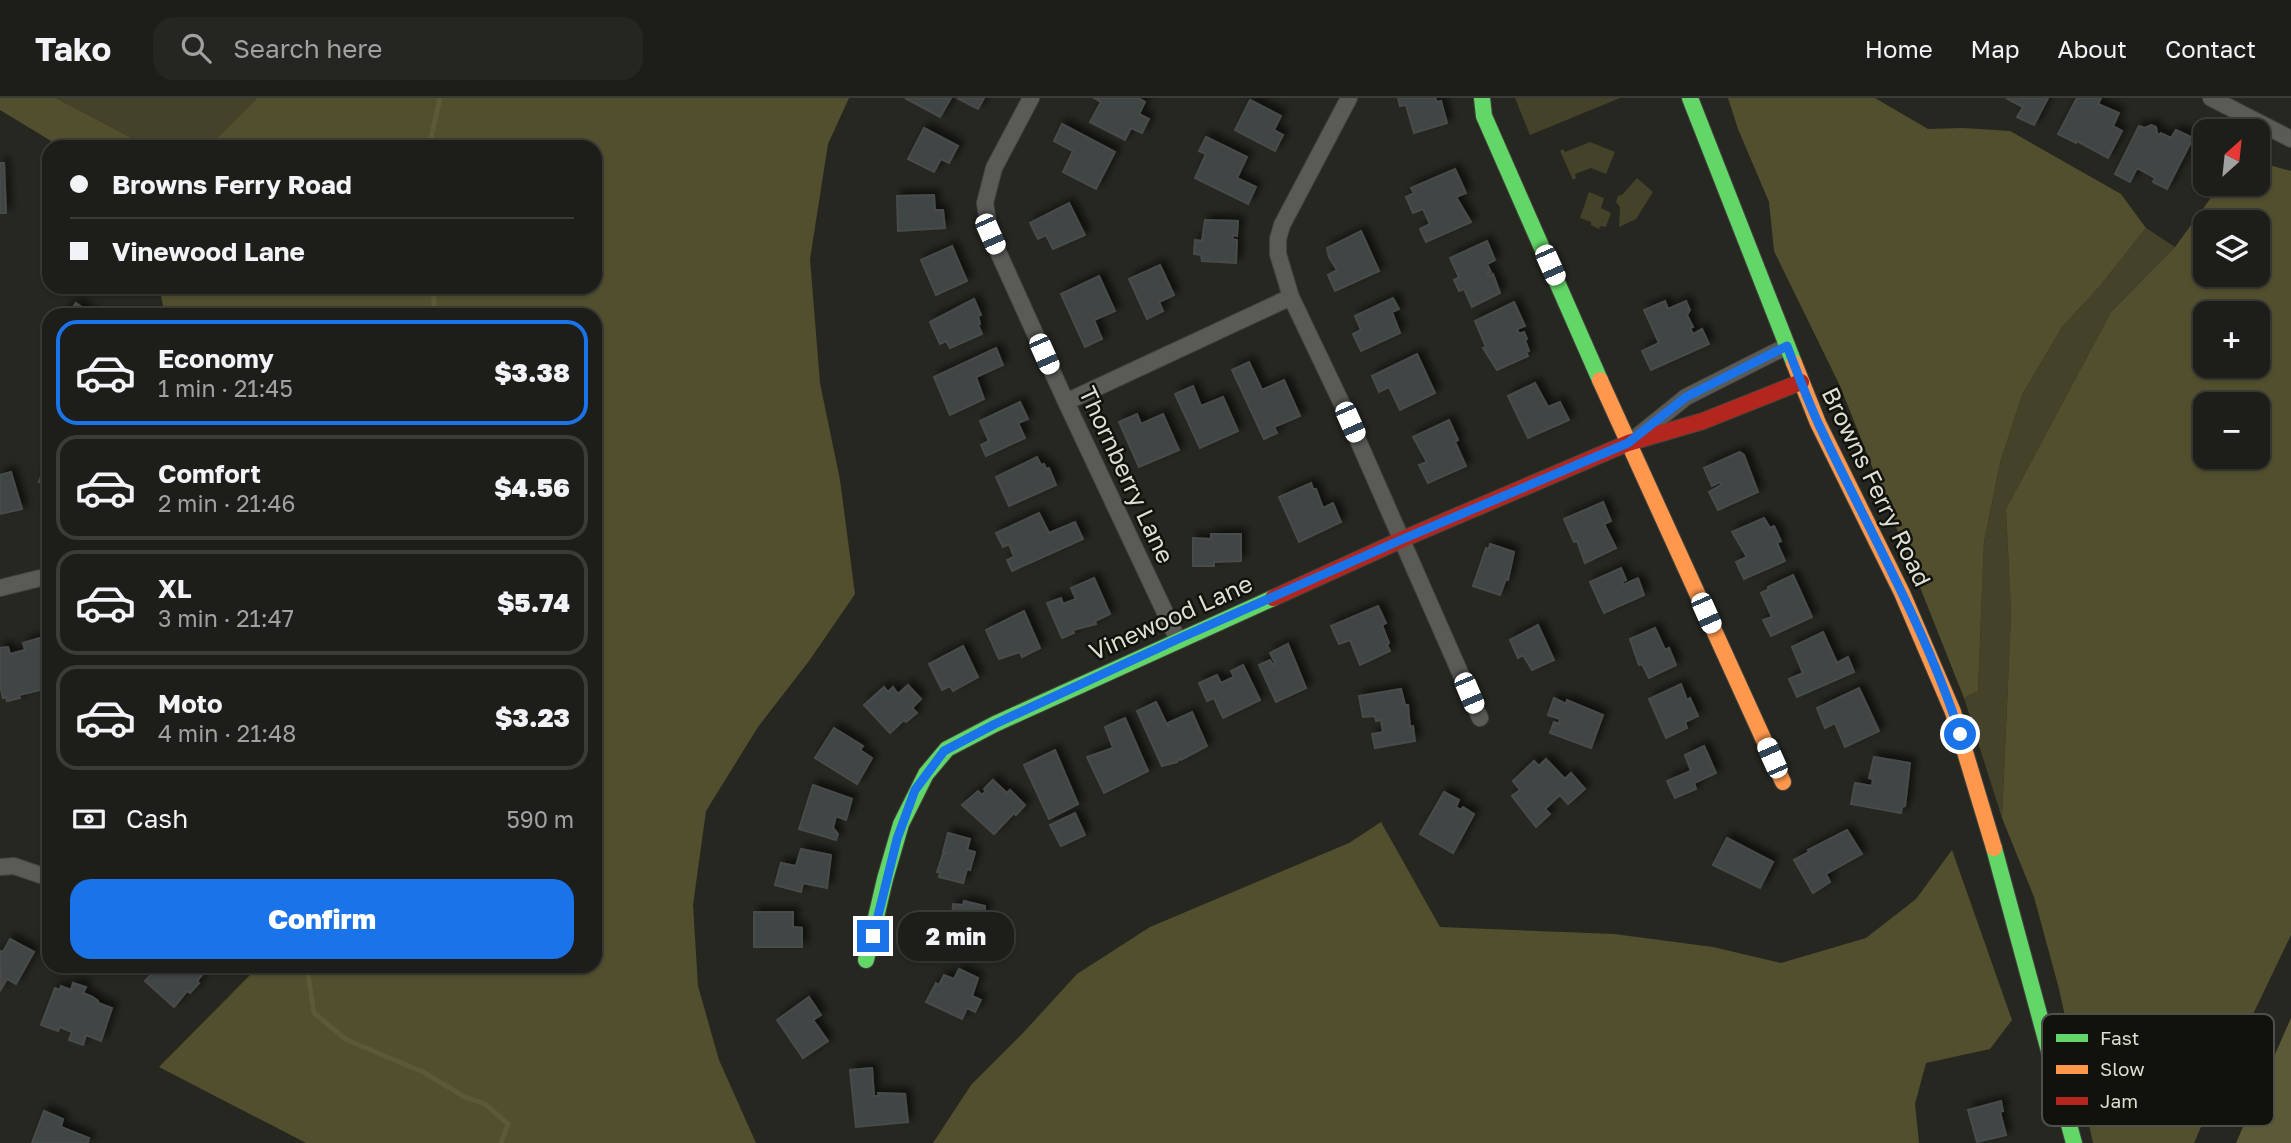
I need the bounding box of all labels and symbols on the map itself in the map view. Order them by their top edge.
north arrow [2193,119,2270,196]
car [972,211,1009,257]
car [1532,242,1569,288]
car [1026,331,1063,377]
street label: Thornberry Lane [1074,381,1181,567]
street label: Browns Ferry Road [1817,382,1938,591]
car [1332,399,1369,445]
street label: Vinewood Lane [1084,568,1257,666]
car [1688,590,1725,636]
car [1452,670,1487,716]
route start [1944,718,1976,750]
car [1754,735,1791,781]
callout: 2 min [898,912,1013,960]
route end [857,920,889,952]
legend [2042,1014,2274,1126]
text: Fast [2100,1026,2139,1049]
text: Slow [2100,1057,2145,1080]
text: Jam [2100,1089,2138,1112]

